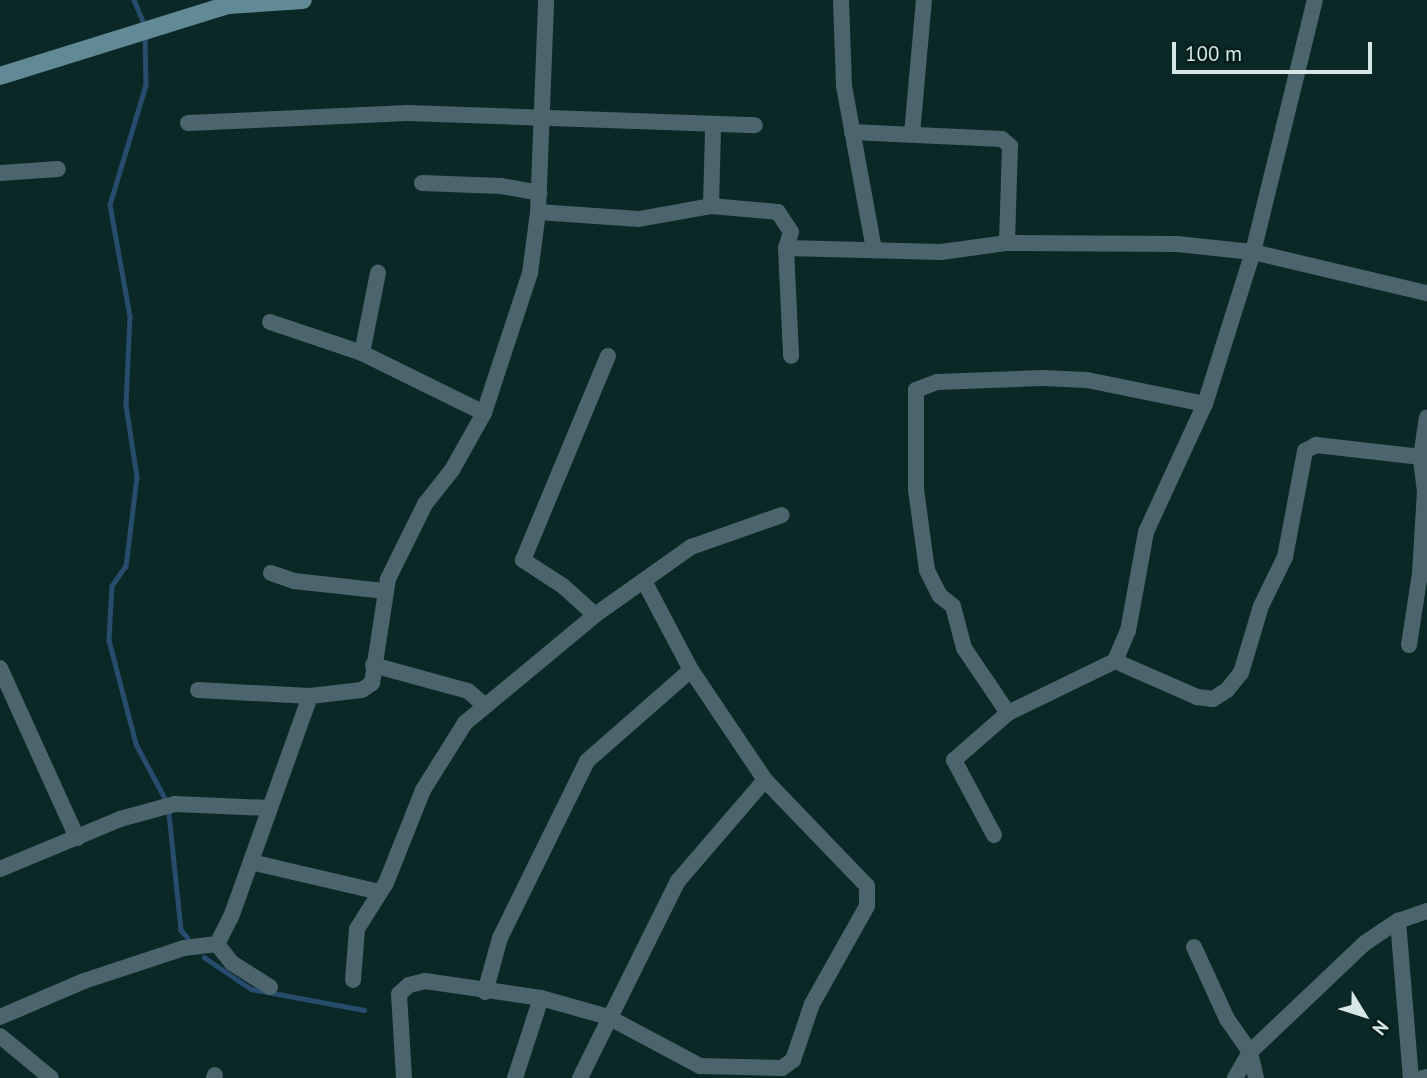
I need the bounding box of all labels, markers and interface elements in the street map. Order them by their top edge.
scale bar [1175,28,1374,72]
text: 100 m [1185,40,1242,67]
north arrow [1329,980,1399,1050]
text: N [1367,1016,1394,1040]

